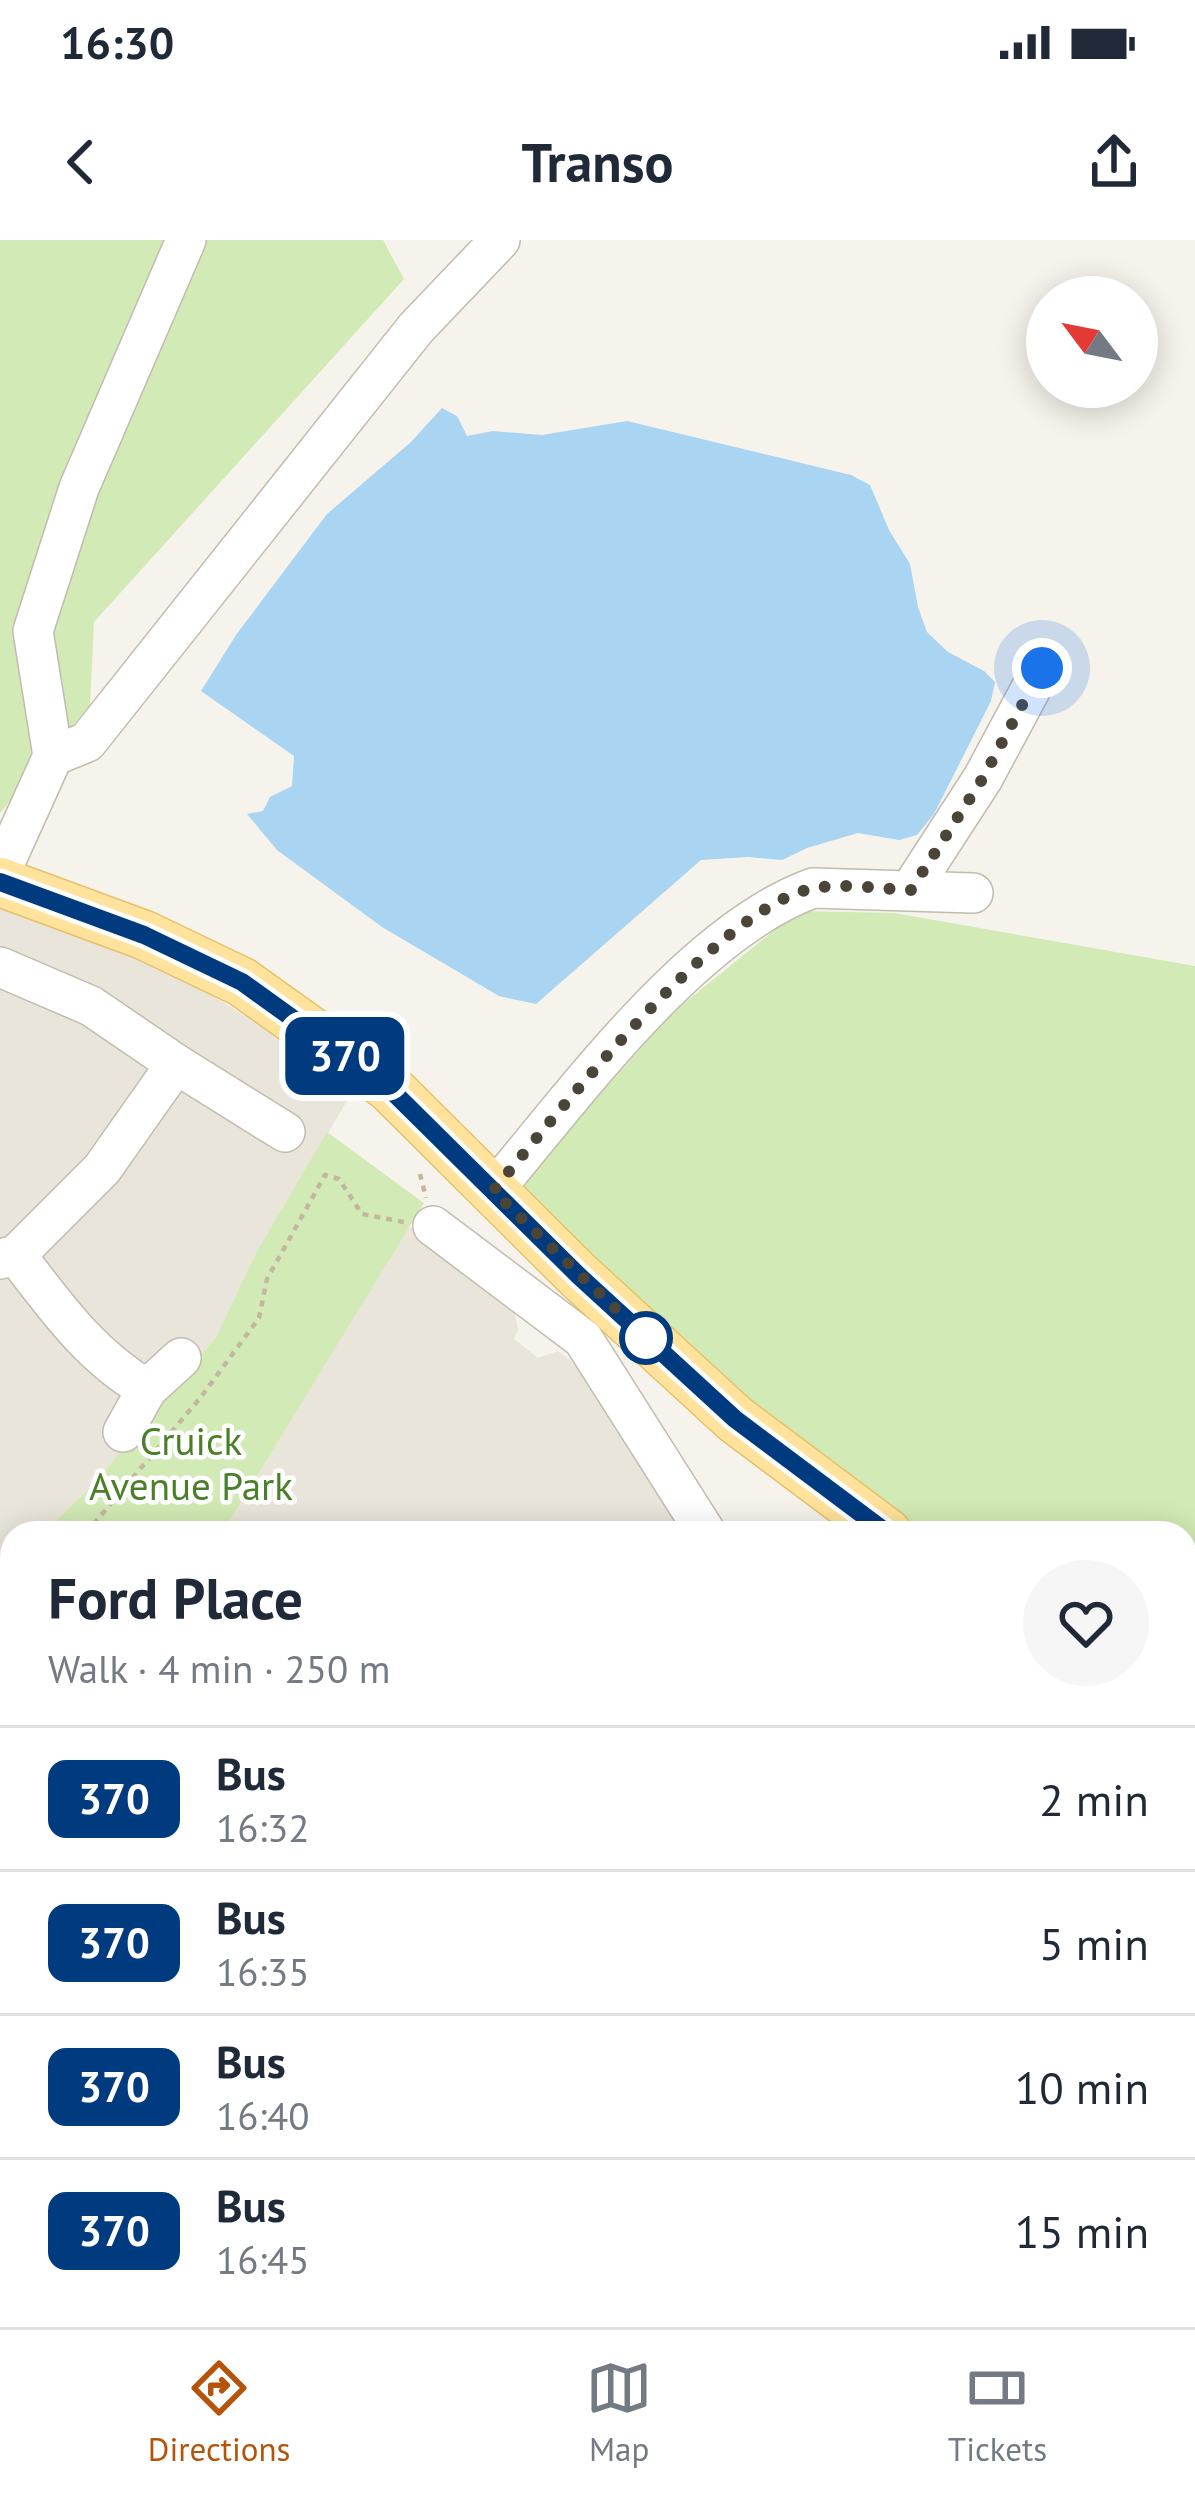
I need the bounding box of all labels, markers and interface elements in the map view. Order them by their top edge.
text: 16:30 [60,13,174,71]
text: Transo [522,127,673,197]
icon: back [48,129,114,195]
icon: share [1081,129,1147,195]
north arrow [1026,276,1158,408]
map controls [1026,276,1158,408]
your location [1012,638,1072,698]
line badge: 370 [276,1017,414,1095]
text: 370 [309,1028,381,1083]
unlabelled marker [621,1313,671,1363]
park label: Cruick Avenue Park [89,1415,293,1511]
button: heart [1023,1560,1149,1686]
text: Ford Place [48,1561,303,1635]
text: Walk · 4 min · 250 m [48,1643,390,1694]
text: Bus [216,1744,286,1802]
text: 2 min [1039,1770,1149,1828]
text: 370 [78,1771,150,1826]
text: 16:32 [216,1802,310,1853]
text: Bus [216,1888,286,1946]
text: 5 min [1039,1914,1149,1972]
text: 370 [78,1915,150,1970]
text: 16:35 [216,1946,310,1997]
text: Bus [216,2032,286,2090]
text: 10 min [1015,2058,1149,2116]
text: 370 [78,2059,150,2114]
text: 16:40 [216,2090,310,2141]
text: Bus [216,2176,286,2234]
text: 15 min [1015,2202,1149,2260]
text: 370 [78,2203,150,2258]
text: 16:45 [216,2234,310,2285]
tab: Directions [148,2355,290,2470]
tab: Map [586,2355,652,2470]
tab: Tickets [948,2355,1047,2470]

